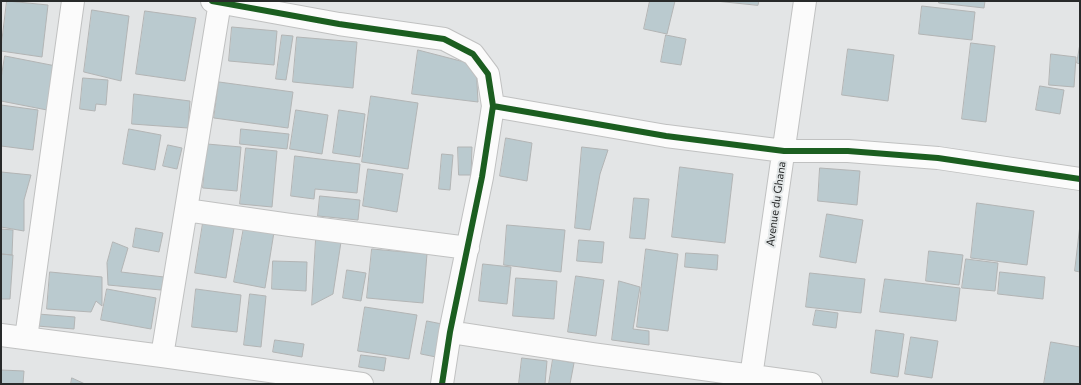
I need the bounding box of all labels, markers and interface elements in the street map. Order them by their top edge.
street label: Avenue du Ghana [764,161,788,247]

